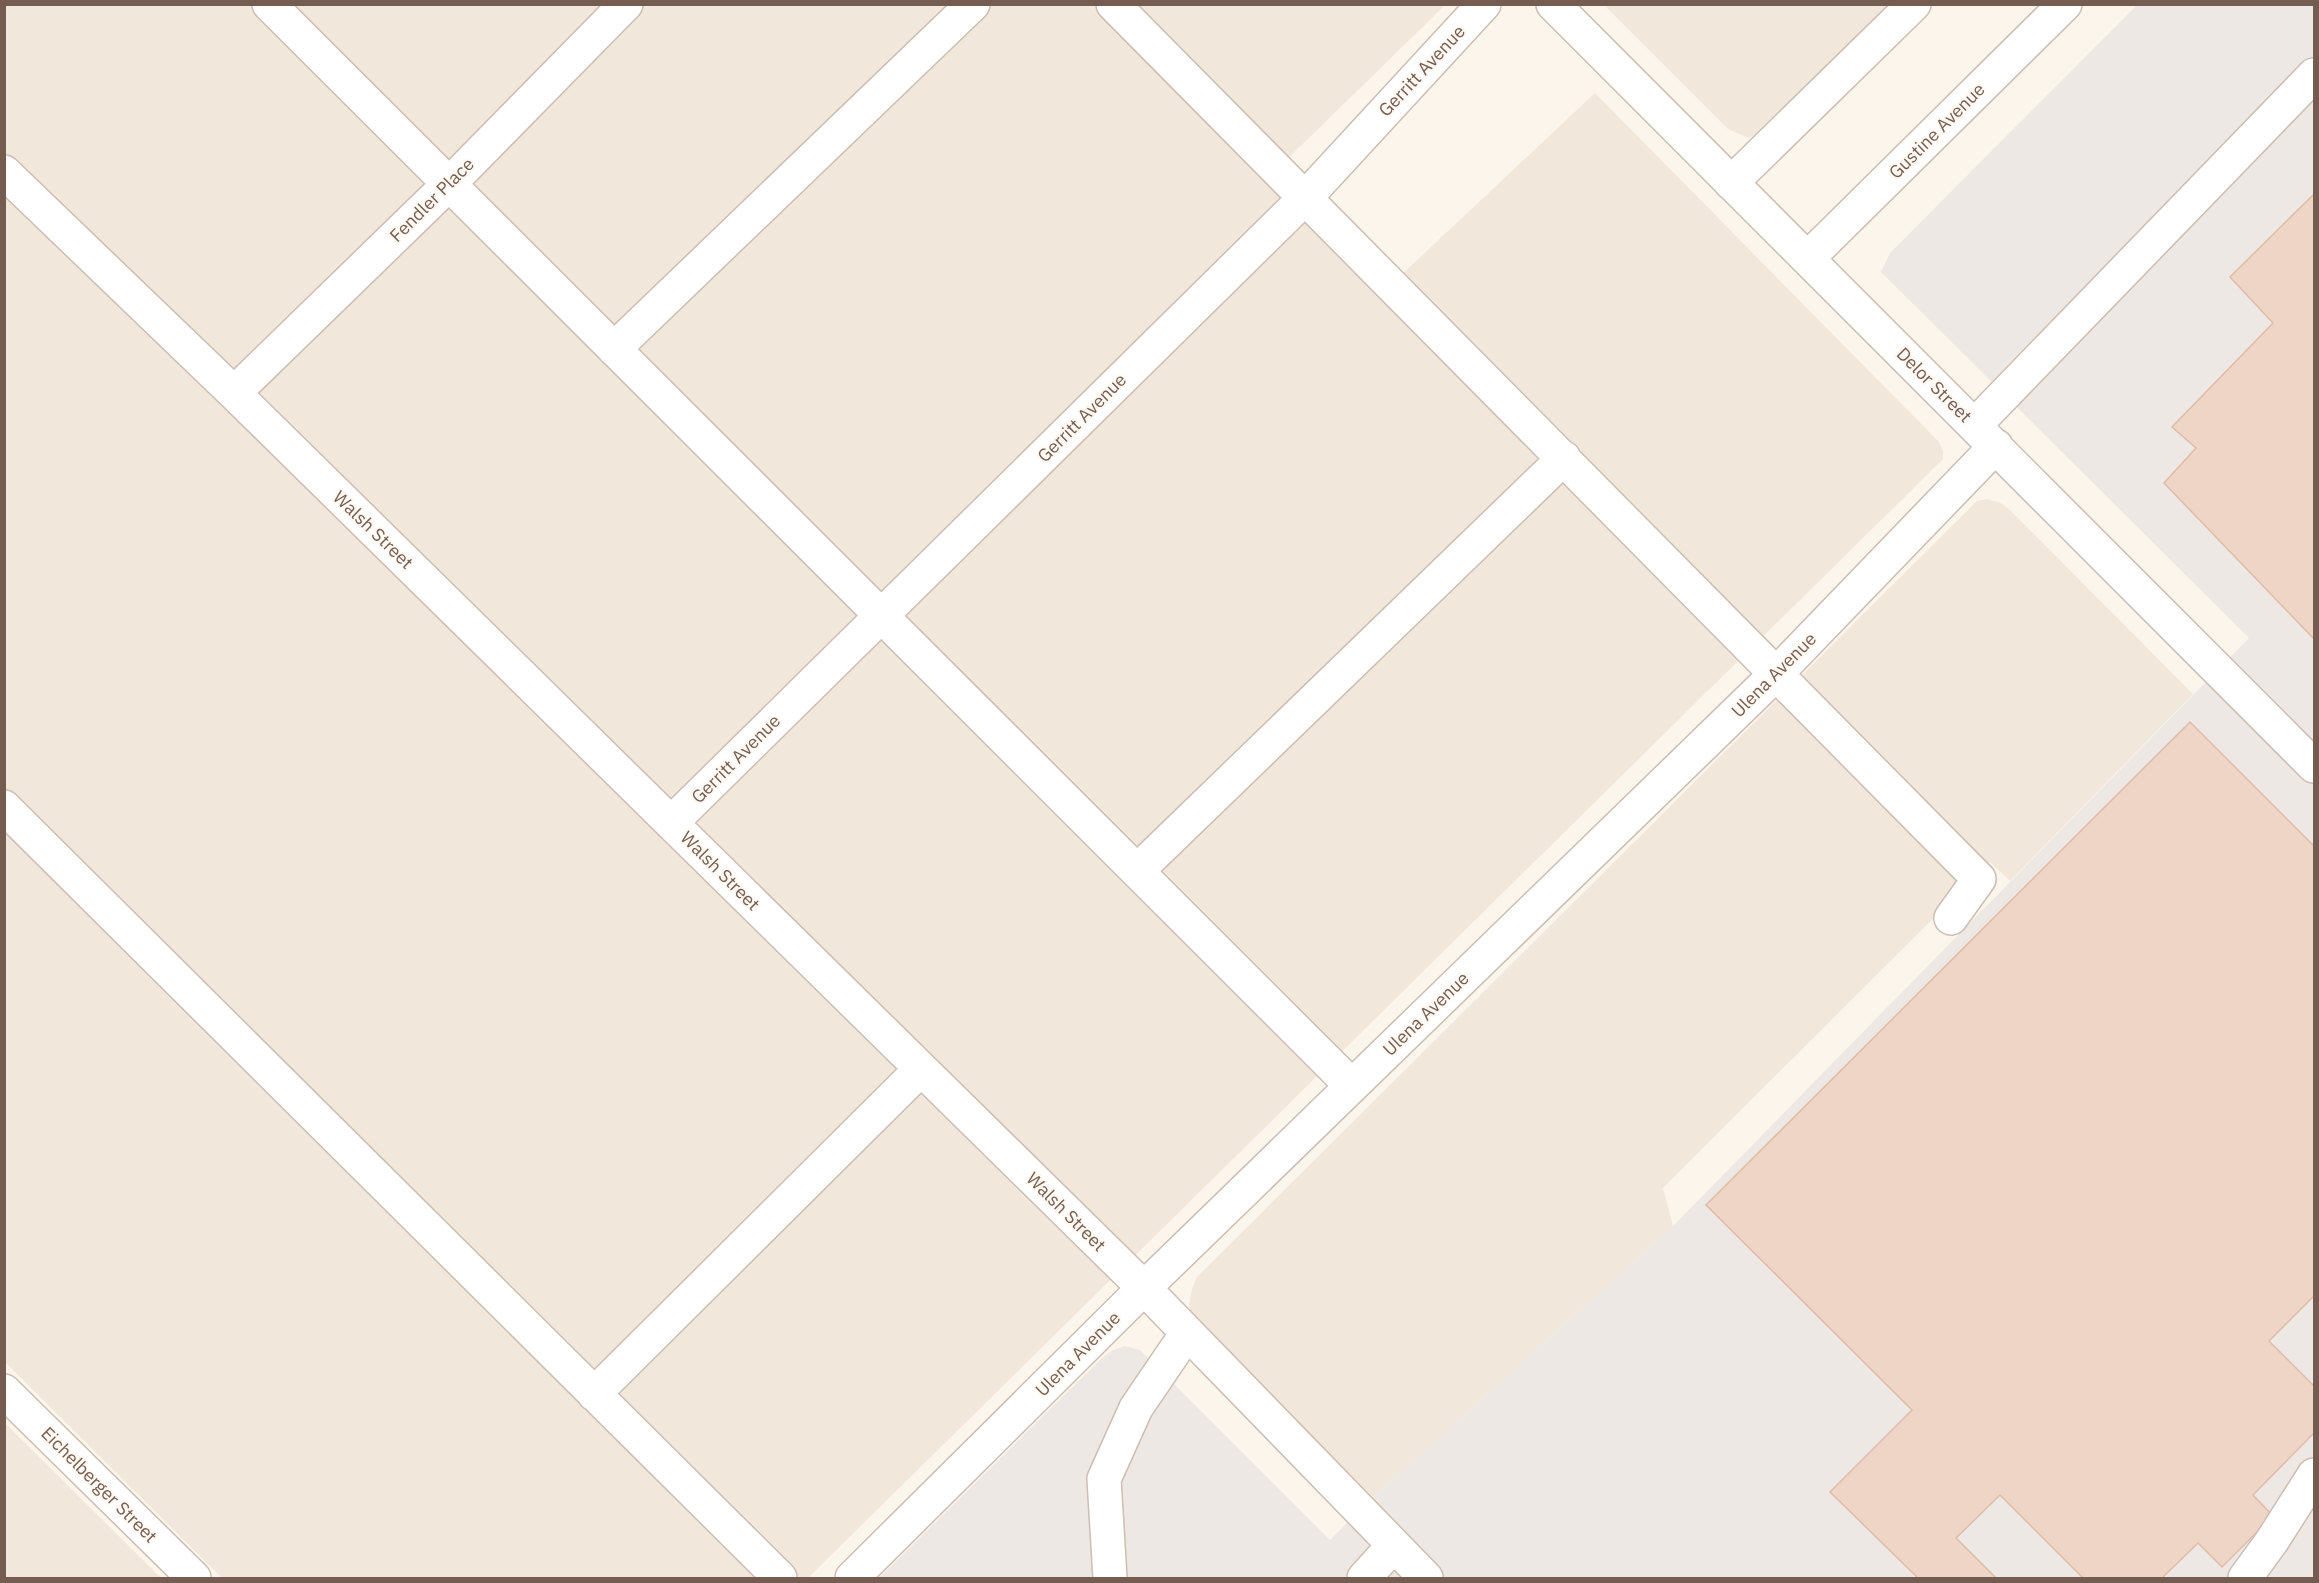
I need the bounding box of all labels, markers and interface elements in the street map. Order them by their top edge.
street label: Gerritt Avenue [1373,20,1470,121]
street label: Gustine Avenue [1884,78,1990,184]
street label: Fendler Place [385,153,479,247]
street label: Delor Street [1892,342,1977,427]
street label: Gerritt Avenue [1032,368,1131,467]
street label: Walsh Street [328,486,418,574]
street label: Ulena Avenue [1726,627,1821,722]
street label: Gerritt Avenue [686,709,785,808]
street label: Walsh Street [676,826,765,915]
street label: Ulena Avenue [1378,967,1474,1061]
street label: Walsh Street [1022,1167,1111,1256]
street label: Ulena Avenue [1030,1306,1125,1401]
street label: Eichelberger Street [36,1422,162,1548]

